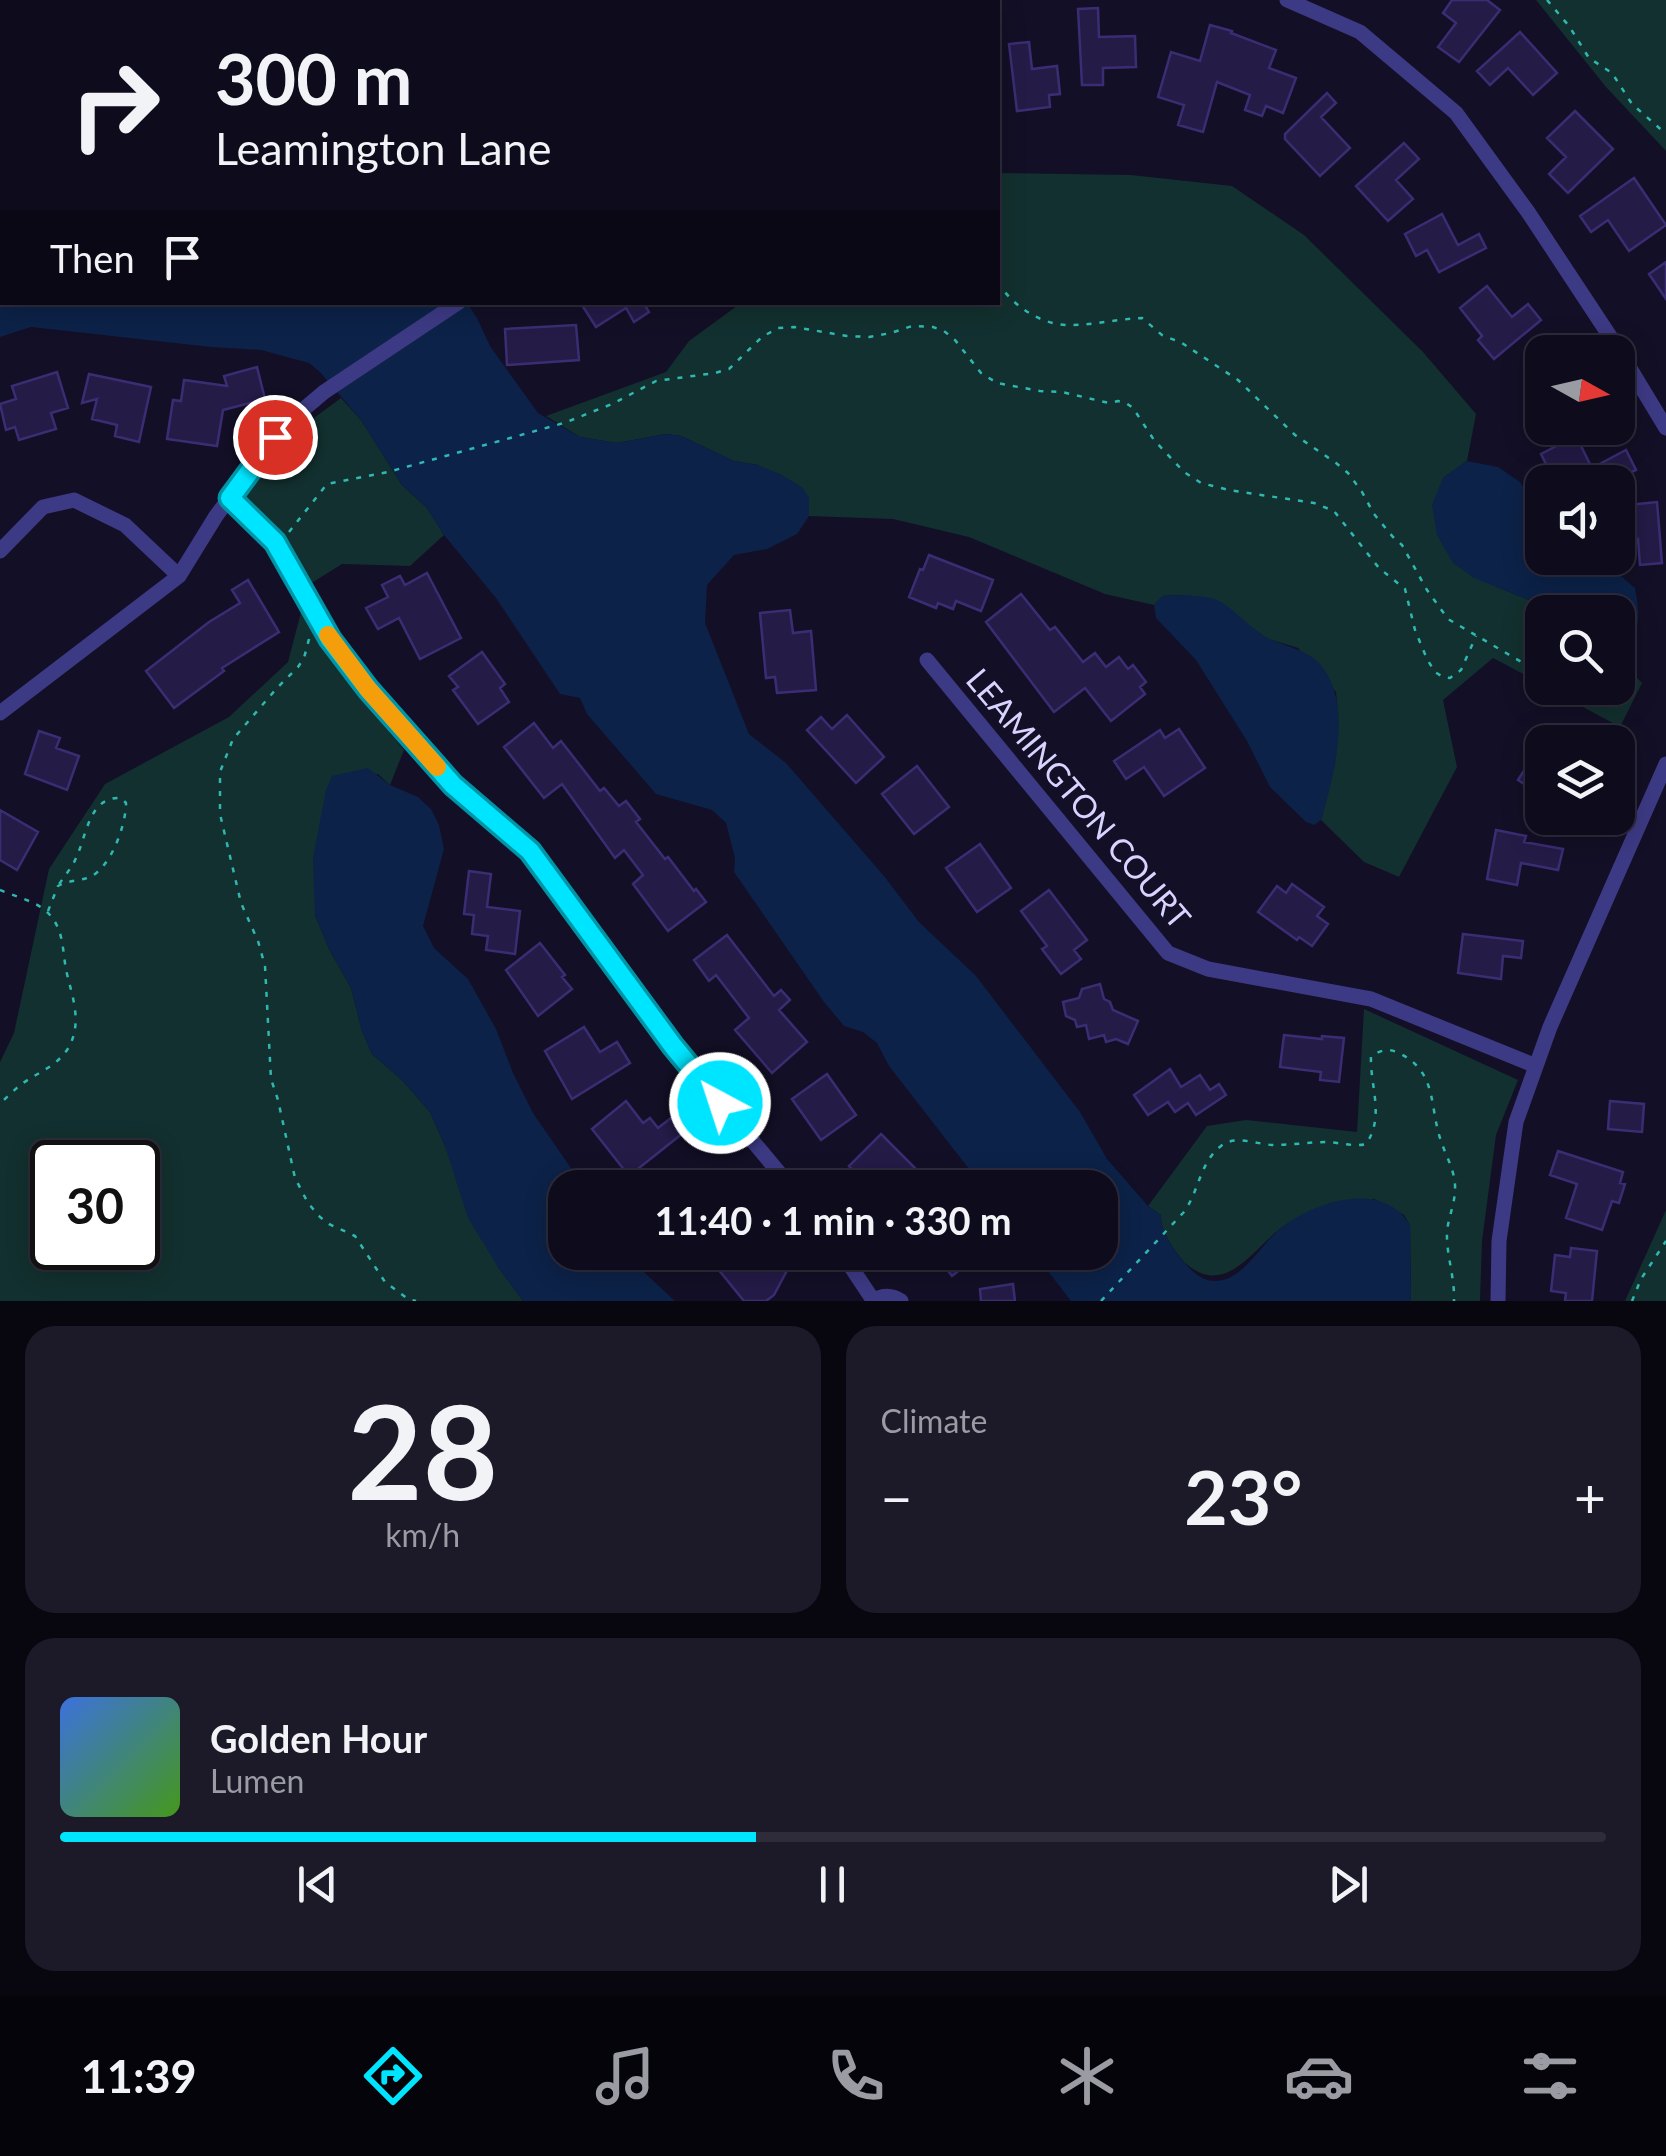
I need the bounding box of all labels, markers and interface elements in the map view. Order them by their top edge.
text: 300 m [215,36,412,120]
icon: right [50,40,180,170]
text: Leamington Lane [215,121,551,175]
icon: arrive [155,230,210,285]
text: Then [50,235,135,281]
north arrow [1525,335,1635,445]
map controls [1525,335,1635,835]
pin [233,395,318,480]
icon: arrive [248,410,303,465]
button: sound [1525,465,1635,575]
button: search [1525,595,1635,705]
street label: LEAMINGTON COURT [959,660,1199,936]
button: layers [1525,725,1635,835]
position arrow [668,1051,772,1155]
speed limit sign: 30 [30,1140,160,1270]
text: 11:40 · 1 min · 330 m [654,1197,1012,1243]
text: 28 [347,1372,498,1528]
text: Climate [881,1401,987,1440]
text: 23° [1184,1451,1302,1541]
text: − [881,1464,912,1530]
text: + [1574,1464,1606,1530]
text: km/h [385,1515,460,1554]
text: Golden Hour [210,1715,427,1761]
text: Lumen [210,1761,304,1800]
icon: previous [290,1857,345,1912]
icon: pause [805,1857,860,1912]
icon: next [1321,1857,1376,1912]
icon: directions [358,2041,428,2111]
icon: music [590,2041,660,2111]
icon: phone [821,2041,891,2111]
icon: climate [1052,2041,1122,2111]
icon: car [1284,2041,1354,2111]
icon: filters [1515,2041,1585,2111]
text: 11:39 [81,2049,197,2103]

